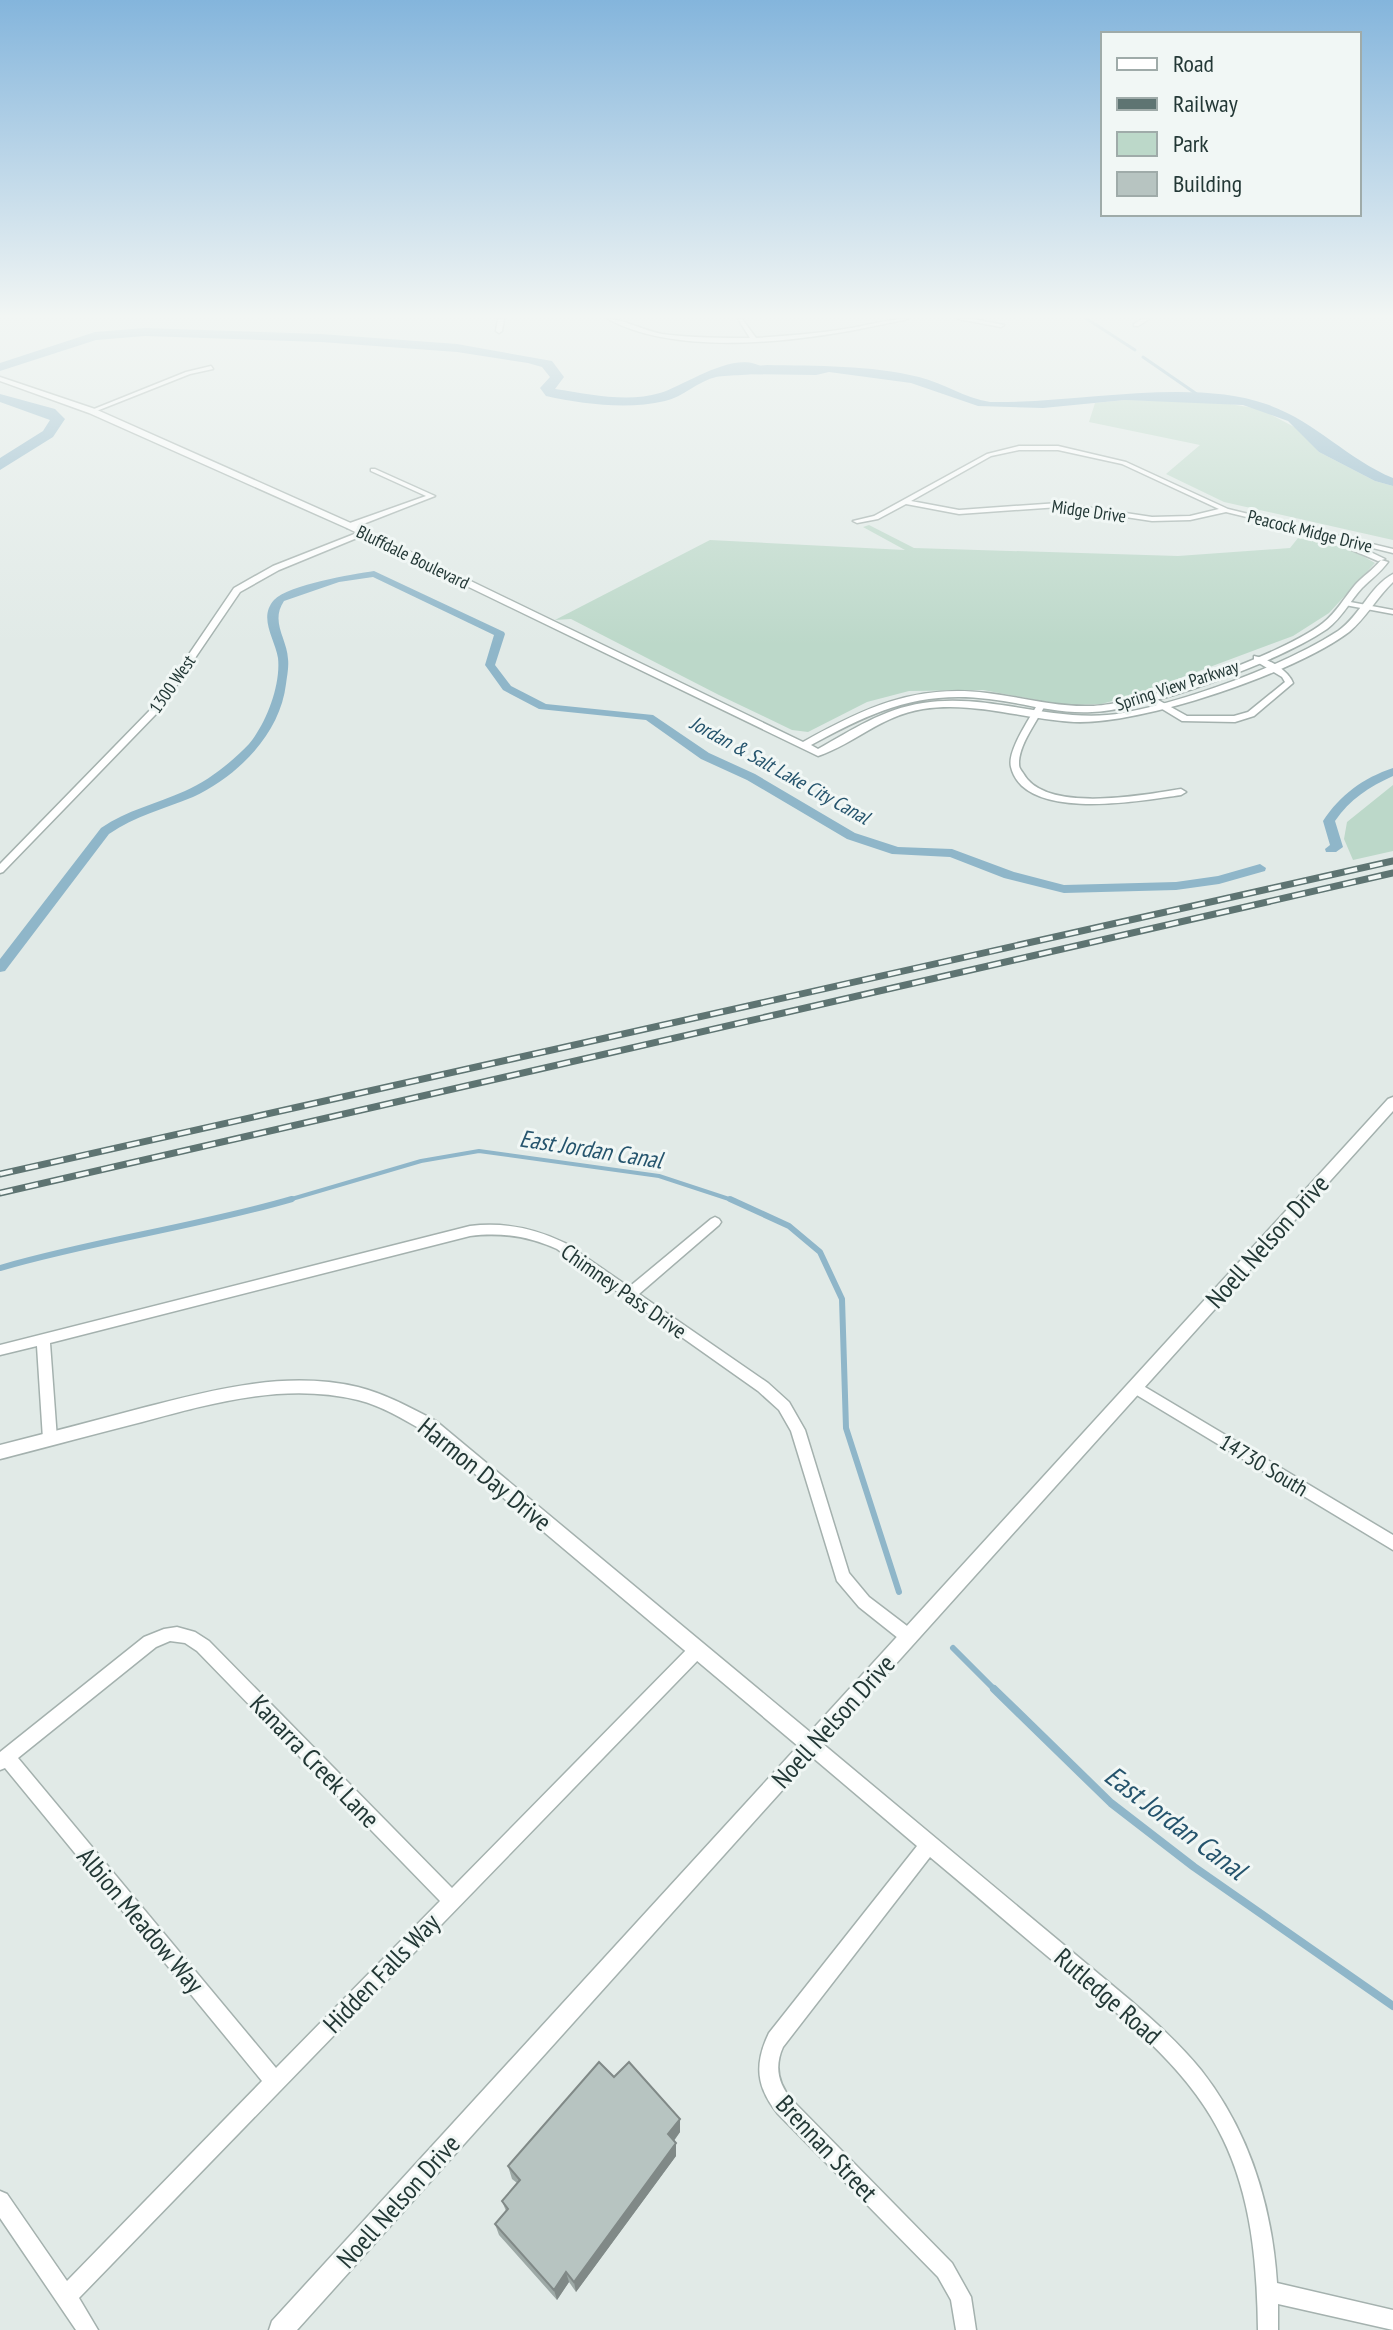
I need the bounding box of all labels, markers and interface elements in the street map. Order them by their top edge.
legend [1101,32,1361,216]
text: Road [1173,48,1214,79]
text: Railway [1173,88,1238,119]
text: Park [1173,128,1209,159]
text: Building [1173,168,1242,199]
street label: Midge Drive [1050,494,1128,528]
street label: Peacock Midge Drive [1245,504,1375,558]
street label: Bluffdale Boulevard [353,520,473,594]
street label: 1300 West [144,650,200,718]
street label: Spring View Parkway [1112,654,1242,716]
water label: Jordan & Salt Lake City Canal [685,709,876,831]
water label: East Jordan Canal [517,1122,667,1176]
street label: Noell Nelson Drive [1198,1167,1336,1315]
street label: Chimney Pass Drive [556,1237,692,1345]
street label: Harmon Day Drive [412,1410,558,1538]
street label: 14730 South [1215,1428,1313,1502]
street label: Noell Nelson Drive [764,1647,902,1795]
street label: Kanarra Creek Lane [243,1687,387,1835]
water label: East Jordan Canal [1098,1757,1256,1889]
street label: Albion Meadow Way [70,1840,212,2000]
street label: Hidden Falls Way [316,1906,446,2040]
street label: Rutledge Road [1048,1941,1168,2051]
street label: Brennan Street [769,2088,885,2208]
street label: Noell Nelson Drive [329,2127,467,2275]

